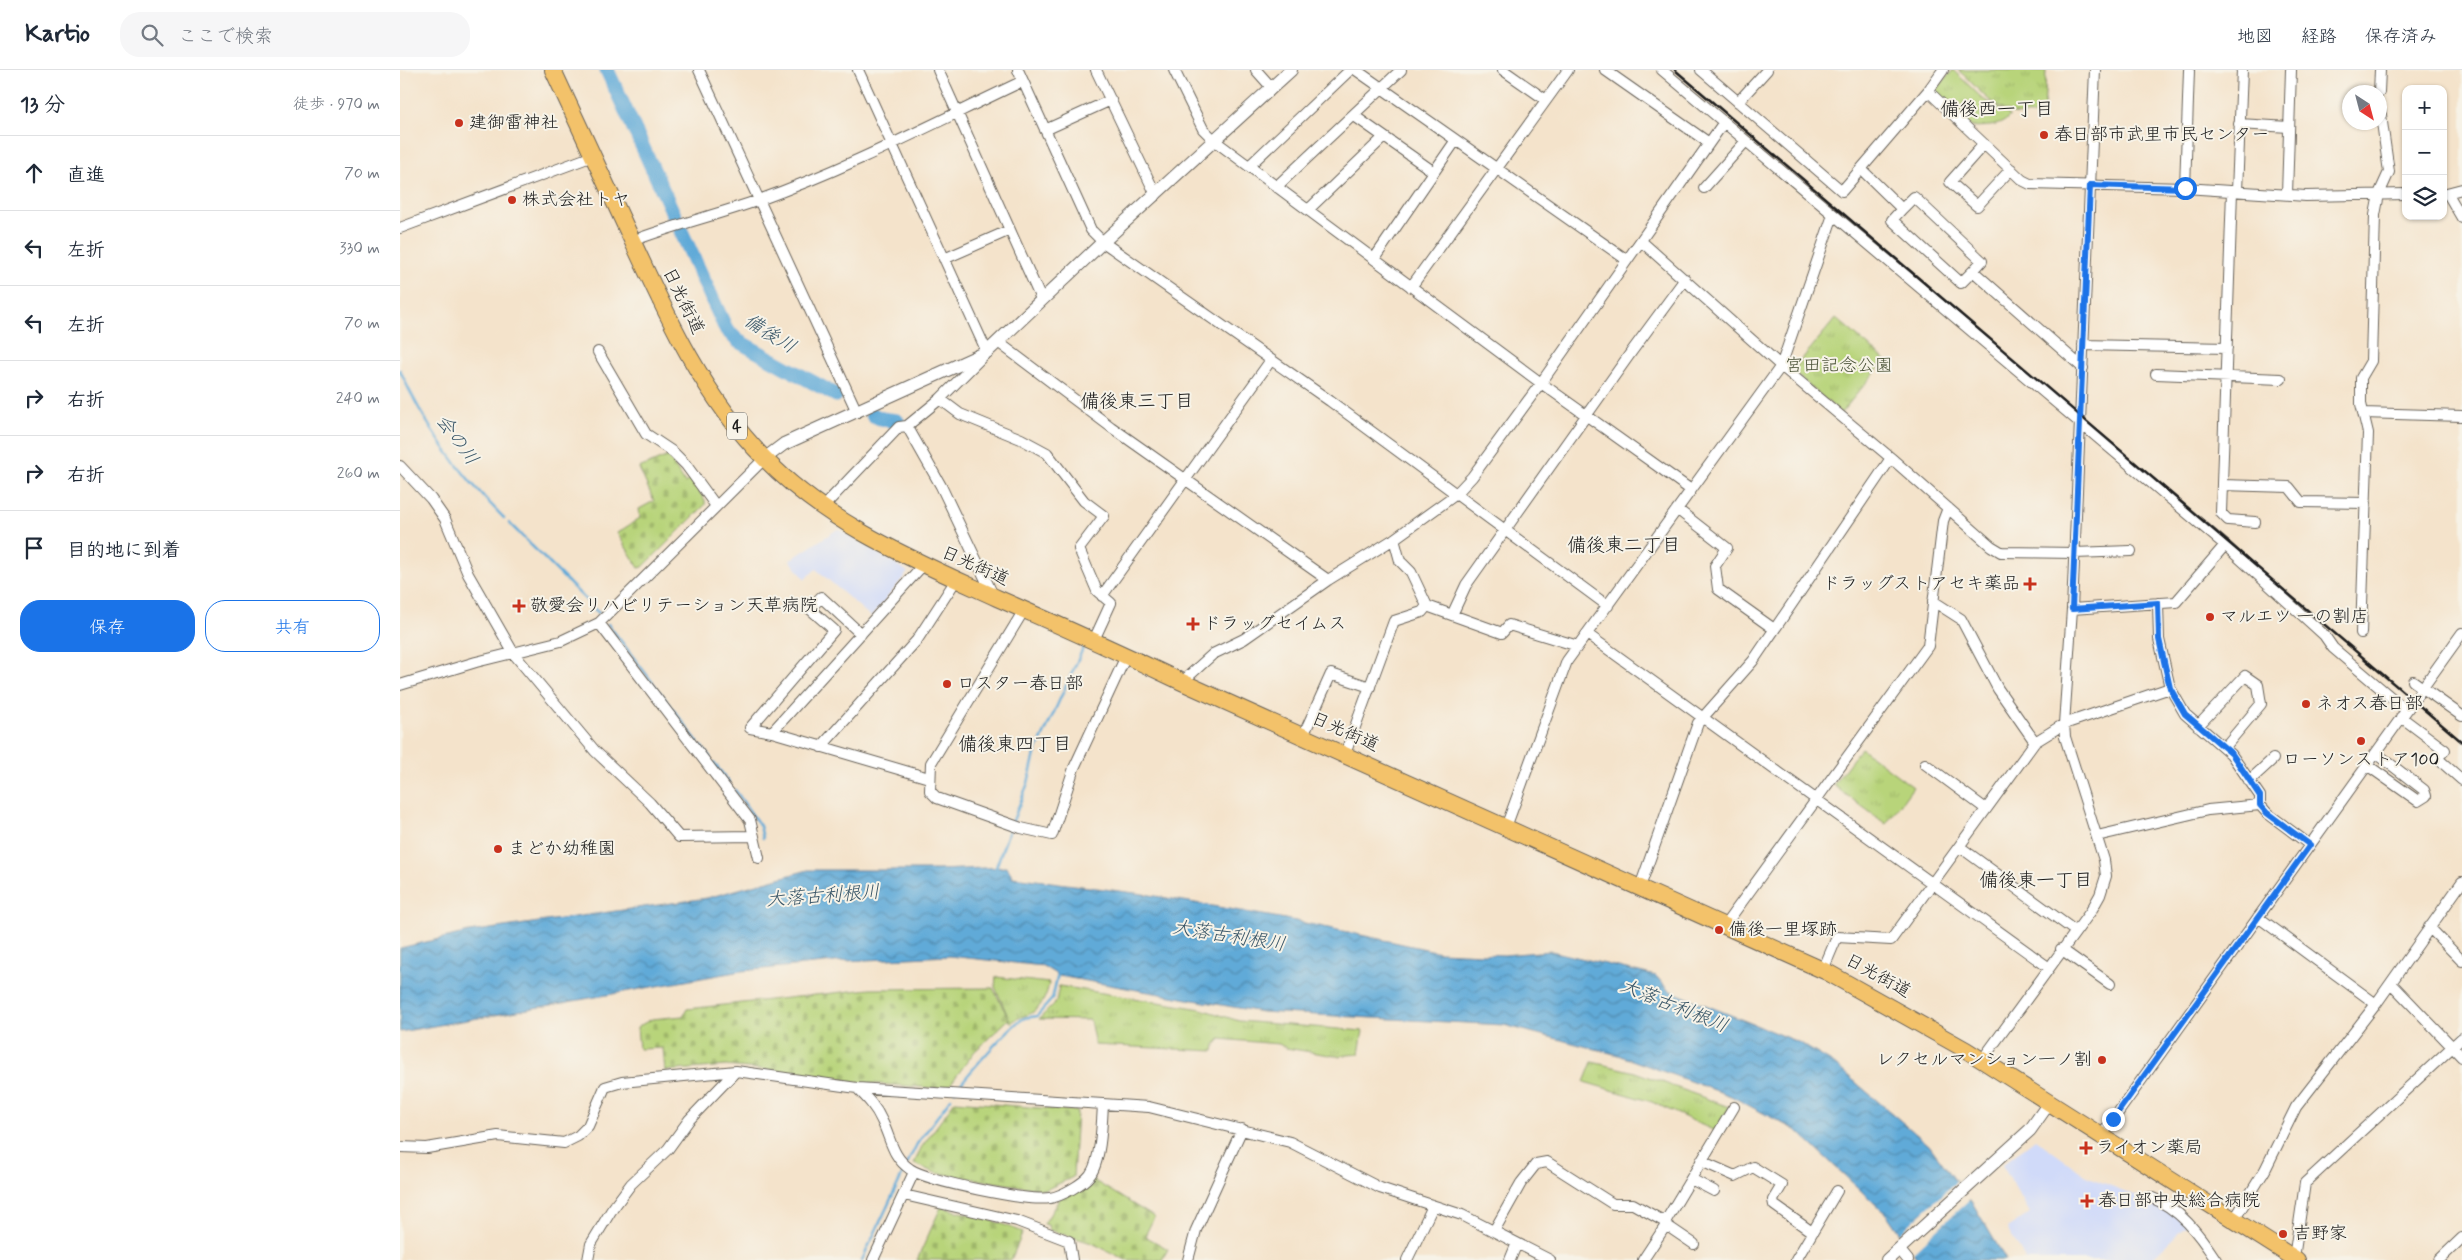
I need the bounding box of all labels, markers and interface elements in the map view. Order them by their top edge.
search box [120,12,470,57]
text: Kartio [25,19,90,50]
icon: search [138,21,166,49]
text: ここで検索 [178,24,273,49]
text: 地図 [2237,25,2273,49]
text: 経路 [2301,25,2337,49]
text: 保存済み [2365,25,2437,49]
north arrow [2342,85,2387,130]
map controls [2402,85,2447,220]
button: + [2402,85,2447,130]
text: 13 分 [20,91,65,119]
text: 徒歩 · 970 m [293,94,380,115]
district label: 備後西一丁目 [1940,97,2054,122]
place label: 建御雷神社 [469,111,559,135]
marker: 建御雷神社 [453,117,465,129]
place label: 春日部市武里市民センター [2054,123,2269,147]
marker: 春日部市武里市民センター [2038,129,2050,141]
button: − [2402,130,2447,175]
icon: ahead [20,159,48,187]
text: 直進 [67,163,105,188]
text: 70 m [344,163,380,184]
button: layers [2402,175,2447,220]
route start [2174,177,2197,200]
place label: 株式会社トヤ [522,188,630,212]
marker: 株式会社トヤ [506,194,518,206]
icon: left [20,234,48,262]
text: 左折 [67,238,105,263]
text: 330 m [339,238,380,259]
street label: 日光街道 [656,263,710,339]
water label: 備後川 [739,308,801,360]
icon: left [20,309,48,337]
text: 左折 [67,313,105,338]
text: 70 m [344,313,380,334]
park label: 宮田記念公園 [1785,354,1893,378]
icon: right [20,384,48,412]
text: 右折 [67,388,105,413]
text: 240 m [336,388,380,409]
district label: 備後東三丁目 [1080,389,1194,414]
water label: 会の川 [430,410,484,470]
road number: 4 [727,412,747,440]
icon: right [20,459,48,487]
text: 右折 [67,463,105,488]
text: 260 m [337,463,380,484]
district label: 備後東二丁目 [1567,533,1681,558]
icon: arrive [20,534,48,562]
text: 目的地に到着 [67,538,181,563]
street label: 日光街道 [937,540,1013,592]
place label: ドラッグストアセキ薬品 [1822,572,2020,596]
marker: ドラッグストアセキ薬品 [2024,578,2036,590]
place label: 敬愛会リハビリテーション天草病院 [530,594,818,618]
marker: 敬愛会リハビリテーション天草病院 [512,599,526,613]
button: 保存 [20,600,195,652]
button: 共有 [205,600,380,652]
place label: マルエツ 一の割店 [2220,605,2369,629]
marker: マルエツ 一の割店 [2204,611,2216,623]
place label: ドラッグセイムス [1203,612,1346,636]
marker: ドラッグセイムス [1187,618,1199,630]
place label: ロスター春日部 [957,672,1083,696]
marker: ロスター春日部 [941,678,953,690]
place label: ネオス春日部 [2316,692,2423,716]
marker: ネオス春日部 [2300,698,2312,710]
street label: 日光街道 [1307,706,1383,758]
district label: 備後東四丁目 [958,732,1072,757]
marker: ローソンストア100 [2355,735,2367,747]
place label: ローソンストア100 [2283,748,2439,772]
place label: まどか幼稚園 [508,837,616,861]
marker: まどか幼稚園 [492,843,504,855]
district label: 備後東一丁目 [1979,868,2093,893]
water label: 大落古利根川 [765,880,881,912]
water label: 大落古利根川 [1171,915,1287,957]
place label: 備後一里塚跡 [1729,918,1837,942]
marker: 備後一里塚跡 [1713,924,1725,936]
street label: 日光街道 [1841,948,1915,1004]
water label: 大落古利根川 [1616,973,1732,1039]
place label: レクセルマンション一ノ割 [1876,1048,2092,1072]
marker: レクセルマンション一ノ割 [2096,1054,2108,1066]
route end [2102,1108,2125,1131]
place label: ライオン薬局 [2096,1136,2203,1160]
marker: ライオン薬局 [2080,1142,2092,1154]
place label: 春日部中央総合病院 [2098,1189,2260,1213]
marker: 春日部中央総合病院 [2080,1194,2094,1208]
place label: 吉野家 [2293,1222,2347,1246]
marker: 吉野家 [2277,1228,2289,1240]

